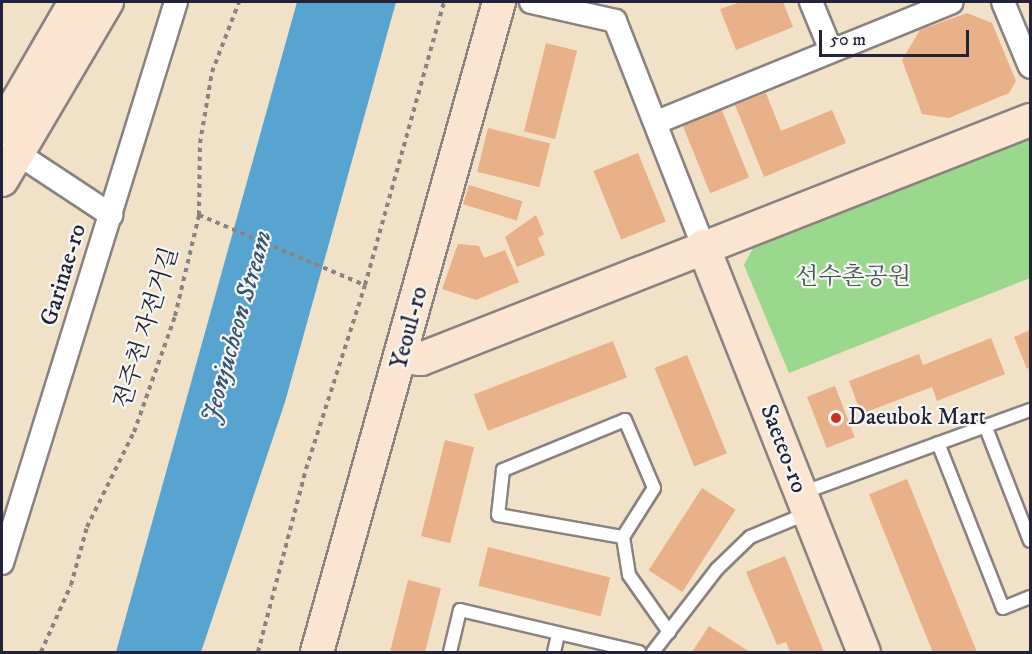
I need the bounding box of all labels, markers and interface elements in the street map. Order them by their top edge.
scale bar [822,18,972,56]
text: 50 m [830,29,866,51]
street label: Garinae-ro [35,221,93,329]
water label: Jeonjucheon Stream [195,227,279,427]
street label: 전주천 자전거길 [109,244,185,412]
park label: 선수촌공원 [795,264,911,292]
street label: Yeoul-ro [385,284,435,372]
street label: Saeteo-ro [753,401,813,497]
place label: Daeubok Mart [848,404,986,432]
marker: Daeubok Mart [829,411,843,425]

